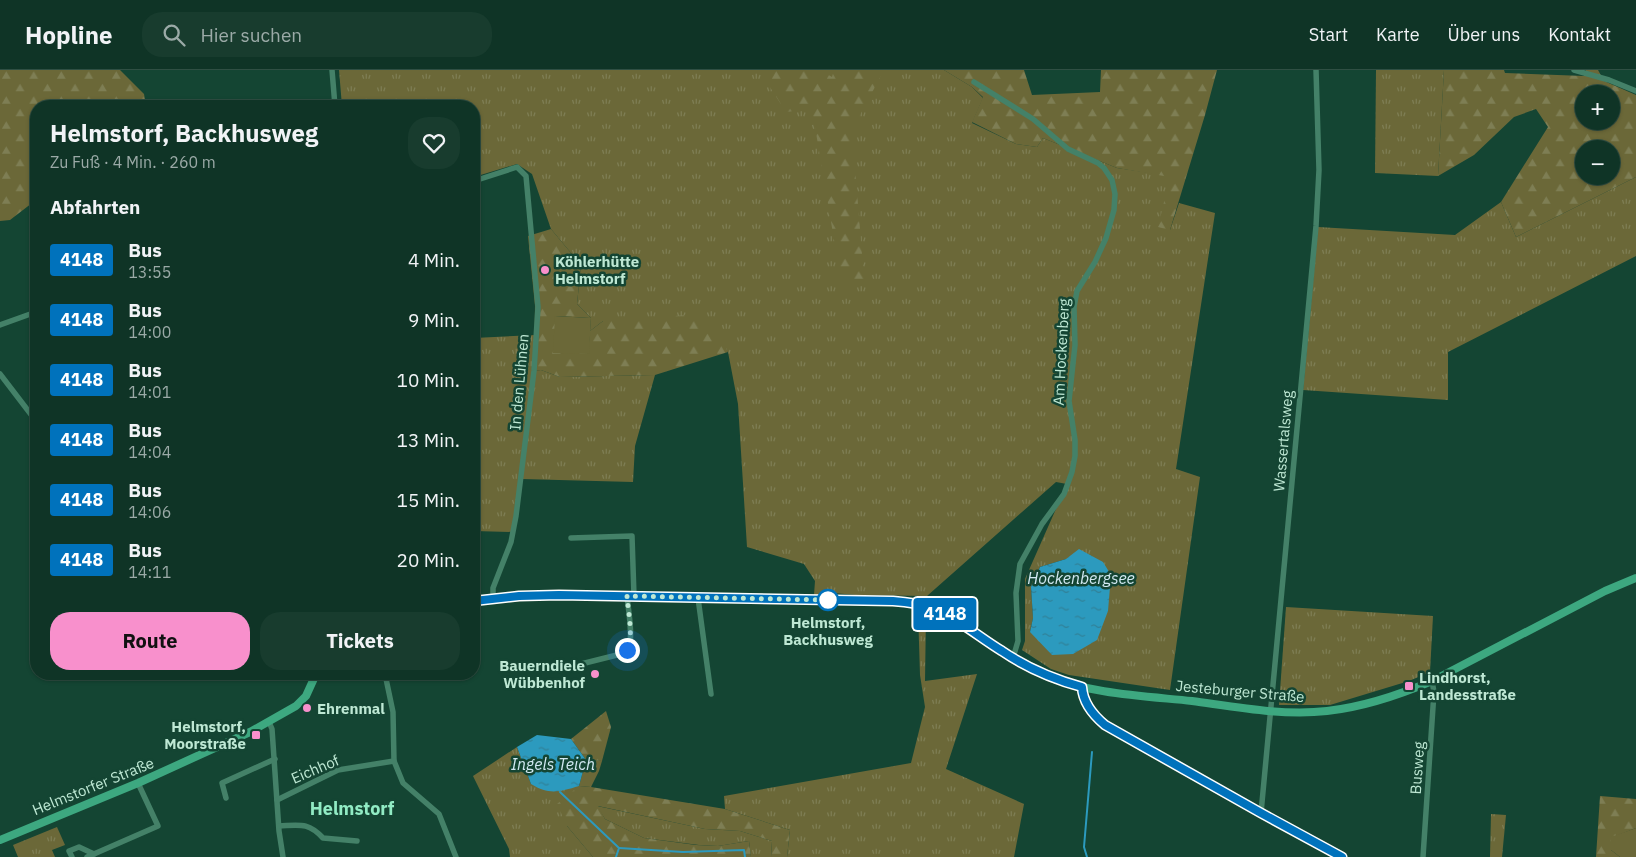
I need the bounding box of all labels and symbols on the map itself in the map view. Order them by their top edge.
place label: Köhlerhütte Helmstorf [555,252,639,288]
marker: Köhlerhütte Helmstorf [539,264,551,276]
street label: Am Hockenberg [1049,298,1073,406]
street label: In den Lühnen [505,333,533,431]
street label: Wassertalsweg [1269,389,1297,492]
water label: Hockenbergsee [1027,568,1135,588]
marker: Helmstorf, Backhusweg [817,589,839,611]
line badge: 4148 [910,598,980,630]
place label: Helmstorf, Backhusweg [783,613,873,649]
your location [615,638,640,663]
place label: Bauerndiele Wübbenhof [499,656,586,692]
marker: Bauerndiele Wübbenhof [589,668,601,680]
place label: Lindhorst, Landesstraße [1419,668,1516,704]
street label: Jesteburger Straße [1175,676,1305,706]
marker: Lindhorst, Landesstraße [1403,680,1415,692]
place label: Ehrenmal [317,699,385,718]
marker: Ehrenmal [301,702,313,714]
place label: Helmstorf, Moorstraße [164,717,246,753]
marker: Helmstorf, Moorstraße [250,729,262,741]
street label: Busweg [1406,741,1428,795]
street label: Eichhof [288,750,342,788]
street label: Helmstorfer Straße [29,753,157,819]
water label: Ingels Teich [511,754,595,774]
district label: Helmstorf [310,797,395,820]

